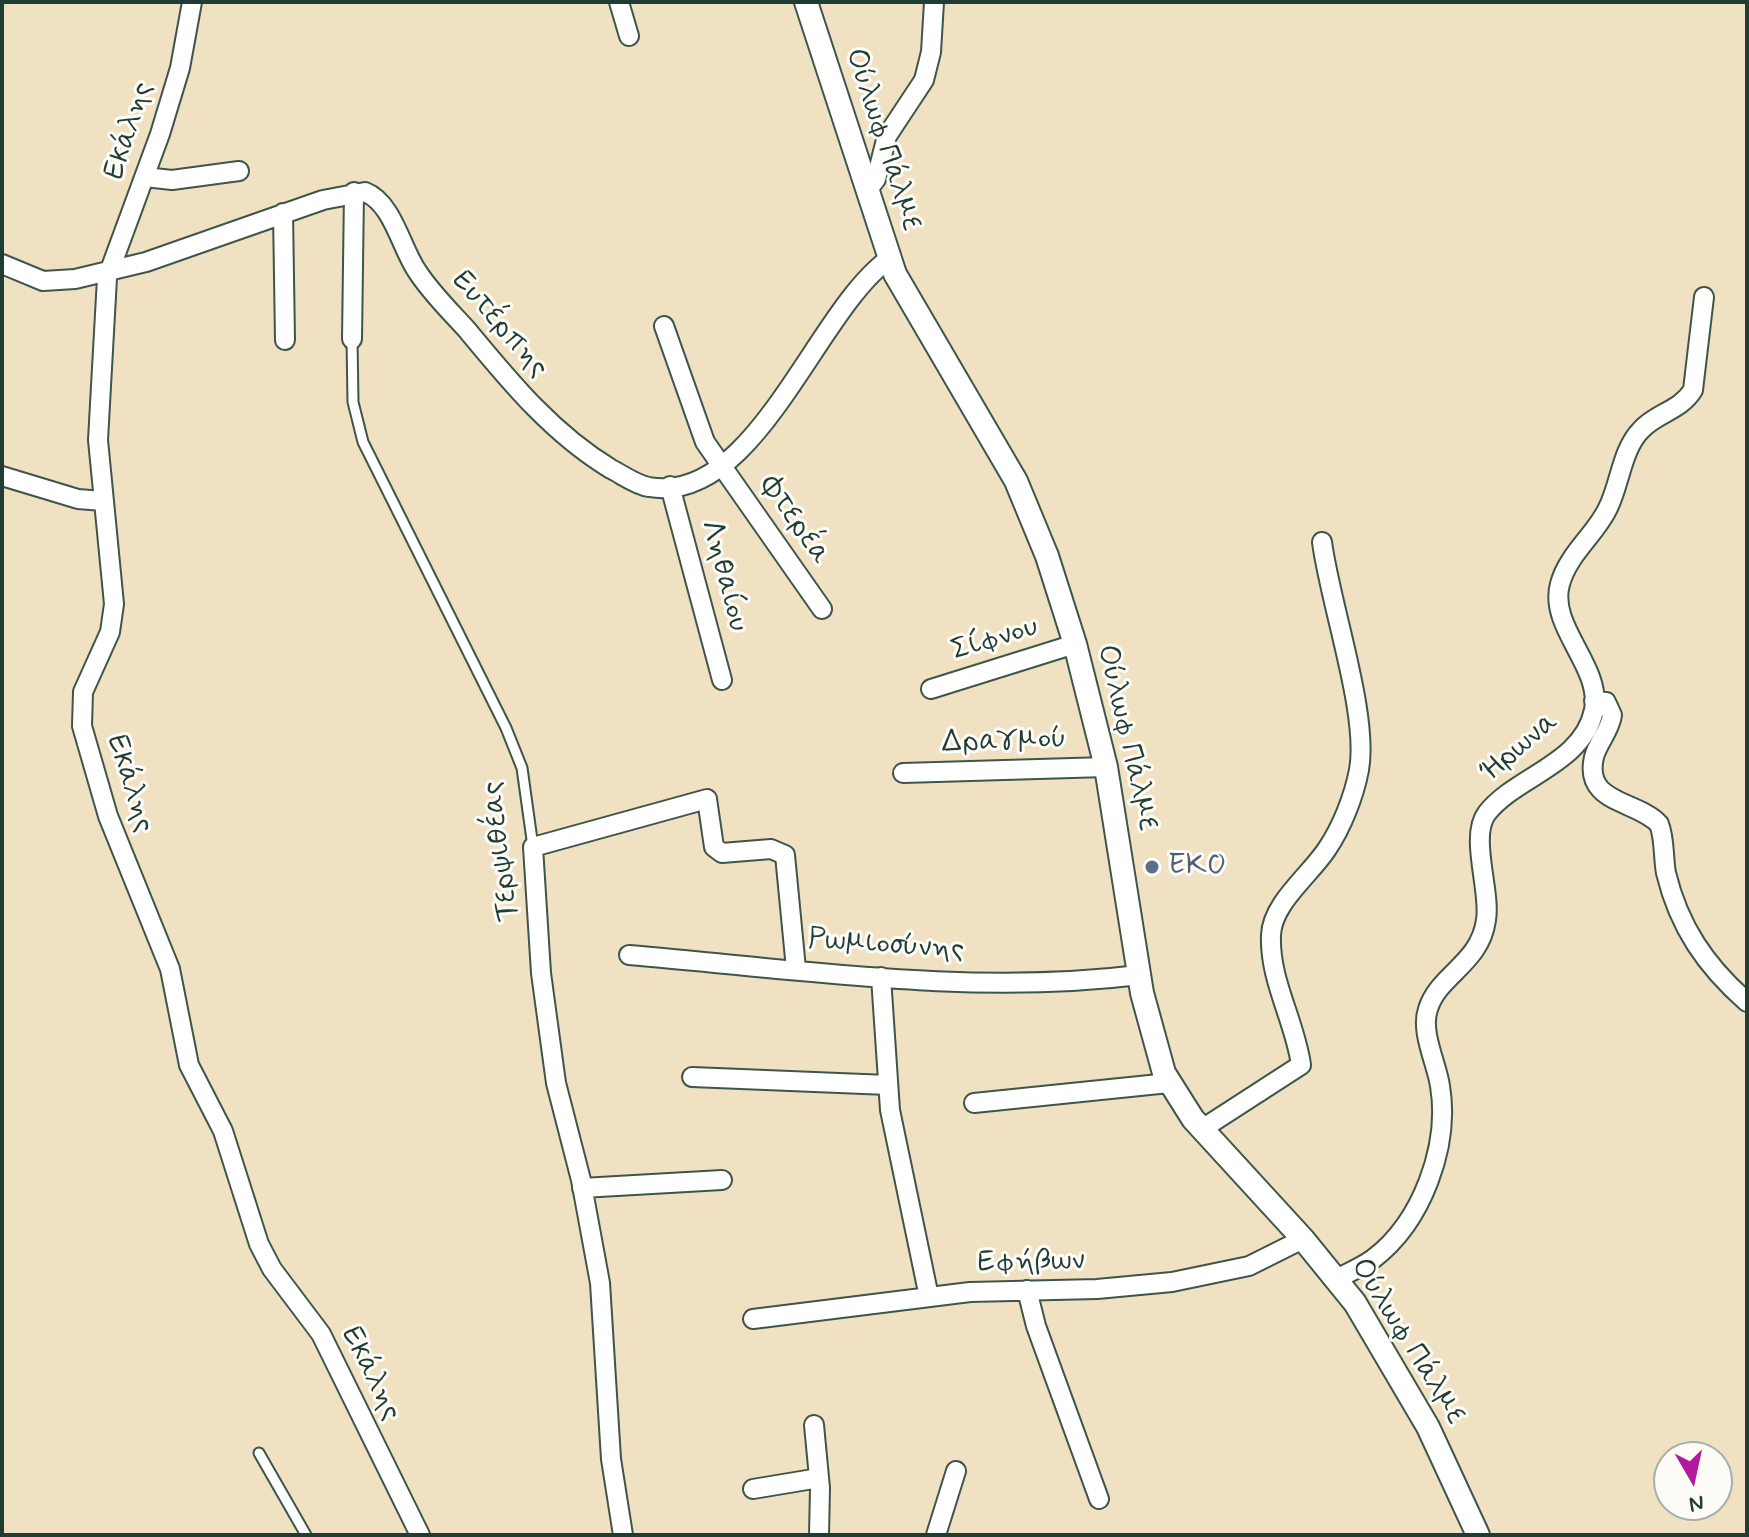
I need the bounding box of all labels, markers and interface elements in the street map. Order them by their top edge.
street label: Ούλωφ Πάλμε [836,44,928,236]
street label: Εκάλης [97,78,163,184]
street label: Ευτέρπης [443,264,555,386]
street label: Φτερέα [751,470,837,572]
street label: Ληθαίου [691,516,755,636]
street label: Σίφνου [947,610,1043,670]
street label: Ούλωφ Πάλμε [1087,641,1165,835]
street label: Ήρωνα [1474,705,1566,791]
street label: Δραγμού [941,722,1067,762]
street label: Εκάλης [97,731,161,837]
street label: Τερψιθέας [476,779,528,923]
place label: EKO [1168,849,1226,885]
marker: EKO [1143,858,1161,876]
street label: Ρωμιοσύνης [807,923,965,969]
street label: Εφήβων [977,1244,1085,1282]
street label: Ούλωφ Πάλμε [1341,1252,1473,1432]
street label: Εκάλης [332,1321,408,1427]
north arrow [1653,1441,1733,1521]
text: N [1687,1488,1706,1518]

